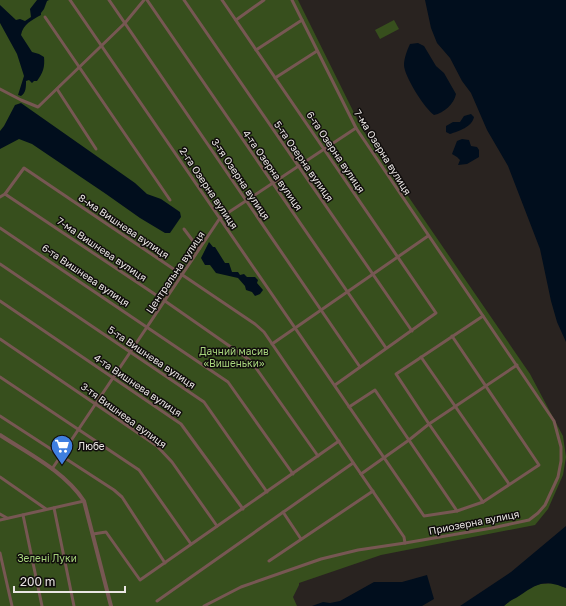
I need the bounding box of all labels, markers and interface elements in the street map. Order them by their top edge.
street label: 7-ма Озерна вулиця [352,107,414,197]
street label: 6-та Озерна вулиця [304,109,368,195]
street label: 5-та Озерна вулиця [272,119,336,203]
street label: 4-та Озерна вулиця [241,127,305,213]
street label: 3-тя Озерна вулиця [209,136,273,222]
street label: 2-га Озерна вулиця [177,145,241,231]
street label: 8-ма Вишнева вулиця [76,191,172,261]
street label: 7-ма Вишнева вулиця [55,214,149,284]
street label: Центральна вулиця [143,229,207,315]
street label: 6-та Вишнева вулиця [40,241,132,309]
street label: 5-та Вишнева вулиця [106,323,198,391]
park label: Дачний масив «Вишеньки» [199,345,269,369]
street label: 4-та Вишнева вулиця [92,351,184,419]
street label: 3-тя Вишнева вулиця [79,380,169,450]
supermarket icon: Любе [49,433,75,466]
place label: Любе [78,440,105,452]
street label: Приозерна вулиця [428,507,520,537]
park label: Зелені Луки [17,552,77,564]
scale bar [14,568,125,594]
text: 200 m [20,574,55,589]

